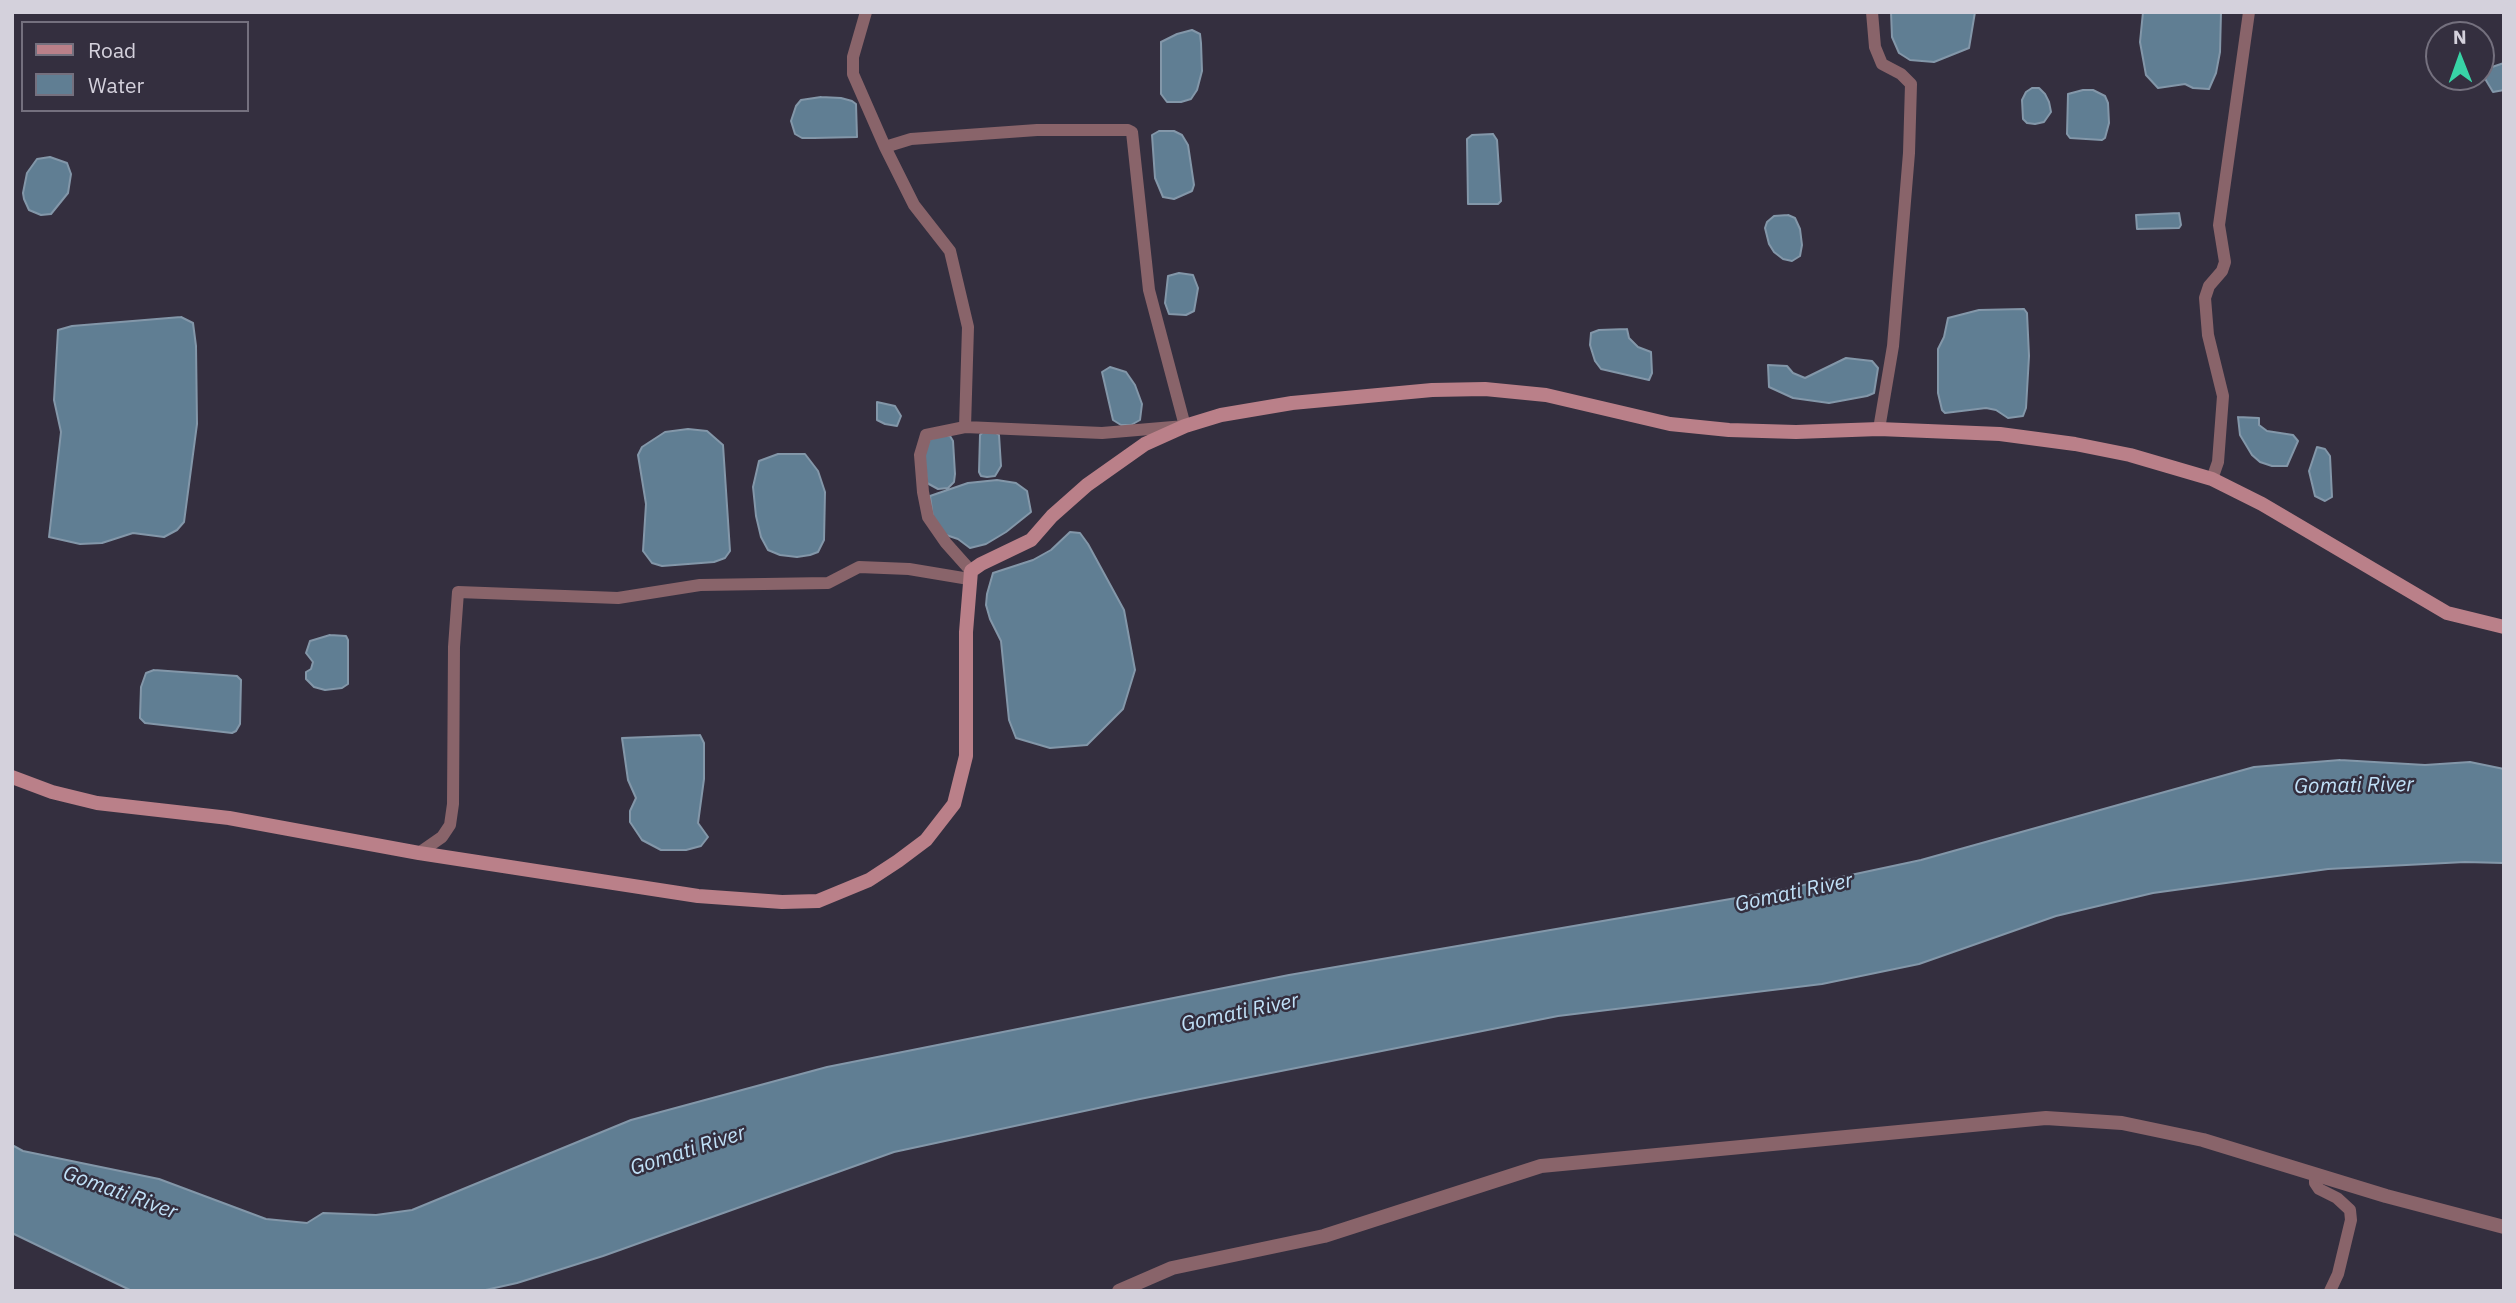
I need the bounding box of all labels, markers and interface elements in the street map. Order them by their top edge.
legend [21,21,248,112]
north arrow [2425,21,2495,91]
text: N [2453,25,2467,49]
text: Road [88,36,136,64]
text: Water [88,71,144,99]
water label: Gomati River [2294,772,2414,800]
water label: Gomati River [1733,868,1855,918]
water label: Gomati River [1179,988,1301,1038]
water label: Gomati River [627,1121,749,1181]
water label: Gomati River [59,1161,181,1225]

